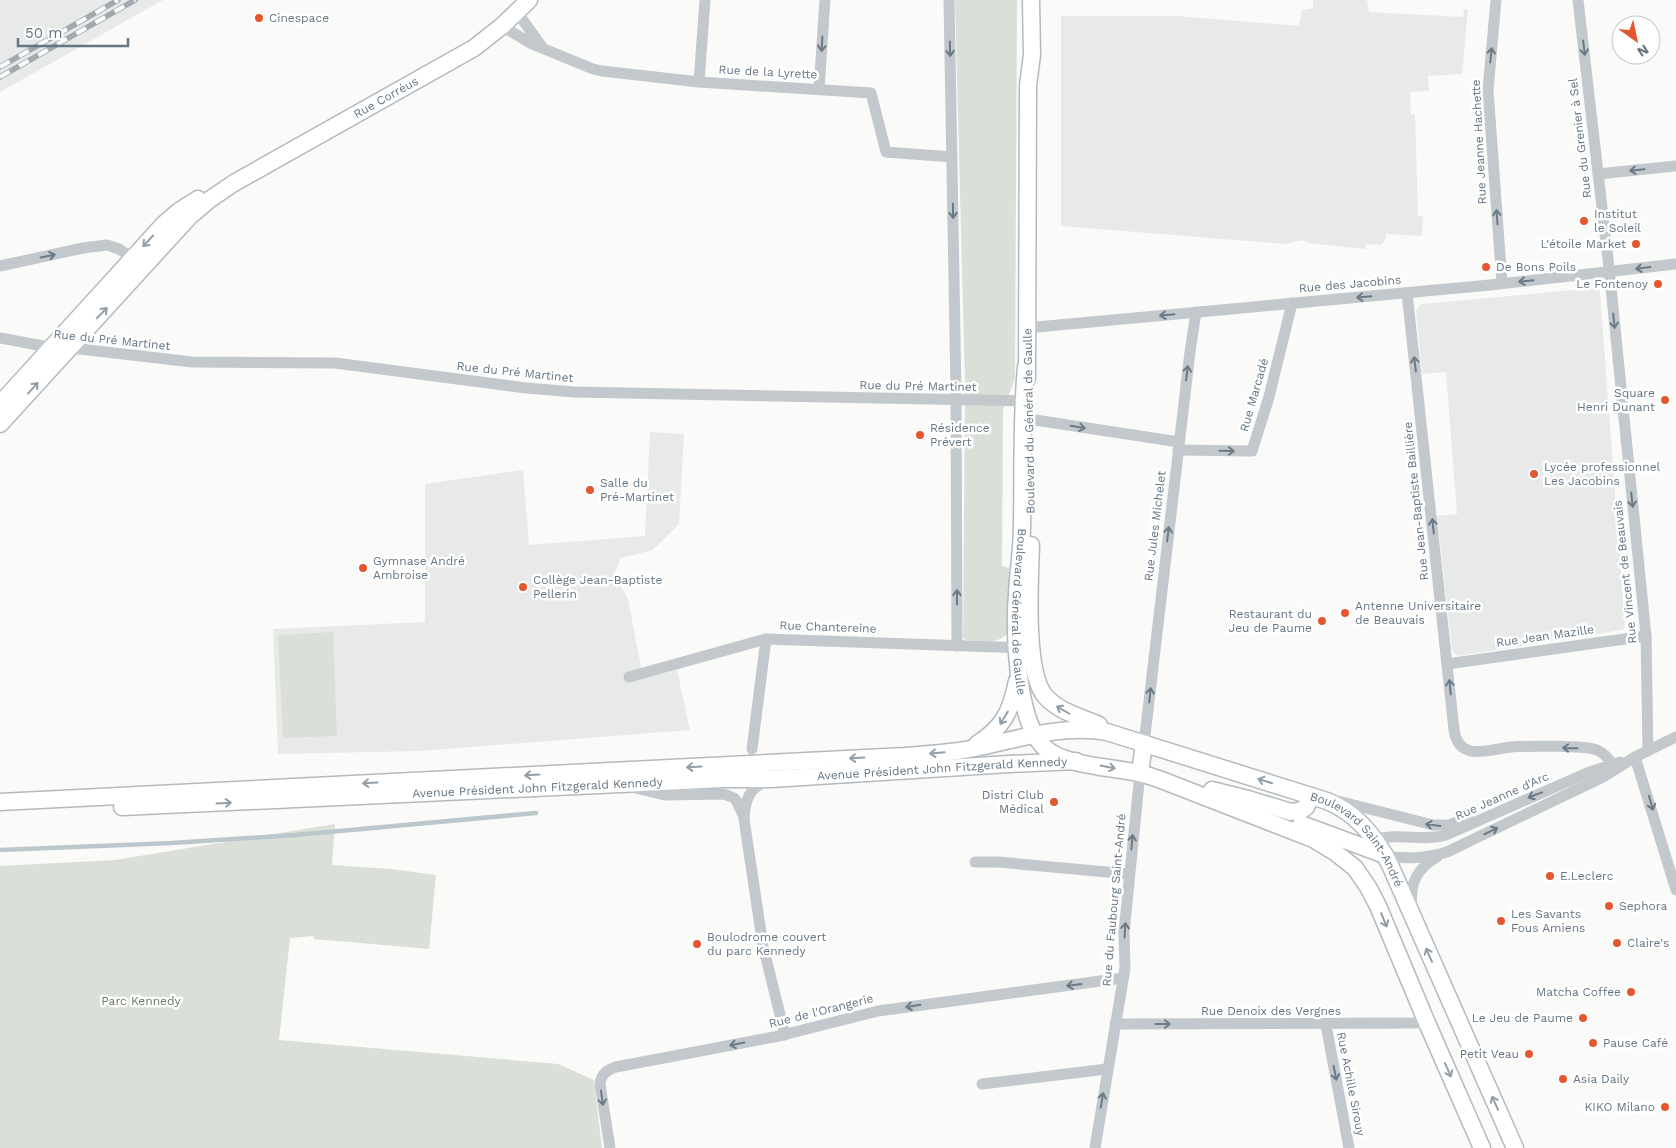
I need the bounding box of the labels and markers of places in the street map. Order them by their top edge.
place label: Cinespace [269,11,329,25]
marker: Cinespace [253,12,265,24]
place label: Institut le Soleil [1594,207,1641,235]
marker: Institut le Soleil [1578,215,1590,227]
place label: L'étoile Market [1541,237,1626,251]
marker: L'étoile Market [1630,238,1642,250]
place label: De Bons Poils [1496,260,1576,274]
marker: De Bons Poils [1480,261,1492,273]
place label: Le Fontenoy [1576,277,1649,291]
marker: Le Fontenoy [1652,278,1664,290]
place label: Square Henri Dunant [1577,386,1655,414]
marker: Square Henri Dunant [1659,394,1671,406]
place label: Résidence Prévert [930,421,990,449]
marker: Résidence Prévert [914,429,926,441]
place label: Lycée professionnel Les Jacobins [1544,460,1661,488]
marker: Lycée professionnel Les Jacobins [1528,468,1540,480]
place label: Salle du Pré-Martinet [600,476,674,504]
marker: Salle du Pré-Martinet [584,484,596,496]
place label: Gymnase André Ambroise [373,554,465,582]
marker: Gymnase André Ambroise [357,562,369,574]
place label: Collège Jean-Baptiste Pellerin [533,573,662,601]
marker: Collège Jean-Baptiste Pellerin [517,581,529,593]
place label: Antenne Universitaire de Beauvais [1355,599,1481,627]
place label: Restaurant du Jeu de Paume [1228,607,1312,635]
marker: Antenne Universitaire de Beauvais [1339,607,1351,619]
marker: Restaurant du Jeu de Paume [1316,615,1328,627]
place label: Distri Club Médical [982,788,1044,816]
marker: Distri Club Médical [1048,796,1060,808]
place label: E.Leclerc [1560,869,1614,883]
marker: E.Leclerc [1544,870,1556,882]
place label: Sephora [1619,899,1667,913]
marker: Sephora [1603,900,1615,912]
place label: Les Savants Fous Amiens [1511,907,1585,935]
marker: Les Savants Fous Amiens [1495,915,1507,927]
place label: Boulodrome couvert du parc Kennedy [707,930,826,958]
place label: Claire's [1627,936,1669,950]
marker: Claire's [1611,937,1623,949]
marker: Boulodrome couvert du parc Kennedy [691,938,703,950]
place label: Matcha Coffee [1536,985,1621,999]
marker: Matcha Coffee [1625,986,1637,998]
place label: Le Jeu de Paume [1472,1011,1573,1025]
marker: Le Jeu de Paume [1577,1012,1589,1024]
place label: Pause Café [1603,1036,1668,1050]
marker: Pause Café [1587,1037,1599,1049]
place label: Petit Veau [1460,1047,1519,1061]
marker: Petit Veau [1523,1048,1535,1060]
place label: Asia Daily [1573,1072,1630,1086]
marker: Asia Daily [1557,1073,1569,1085]
place label: KIKO Milano [1584,1100,1655,1114]
marker: KIKO Milano [1659,1101,1671,1113]

